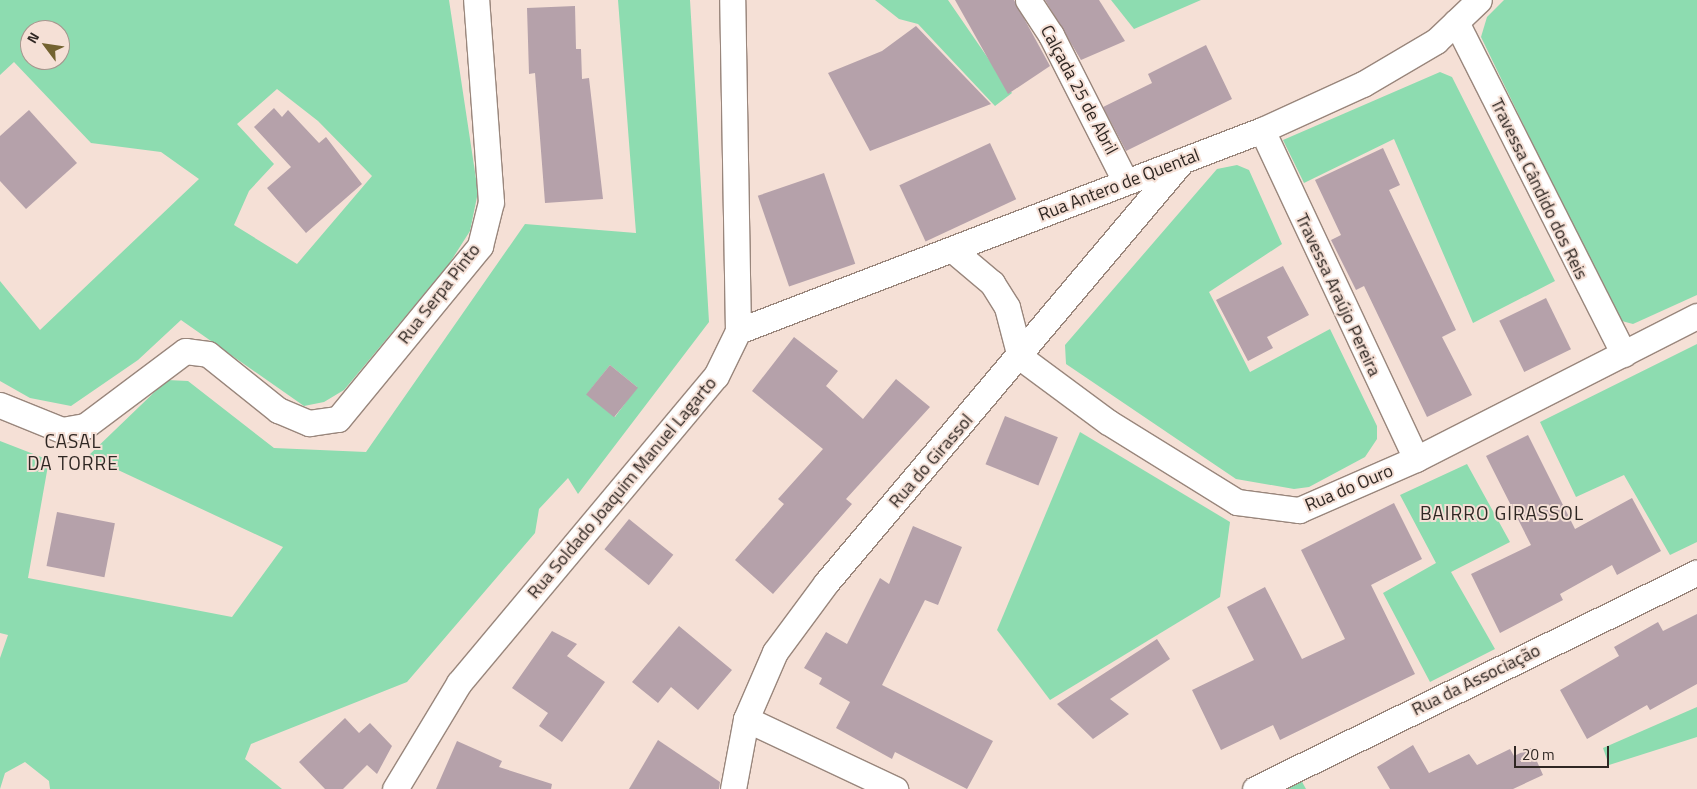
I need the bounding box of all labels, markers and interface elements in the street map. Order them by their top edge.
north arrow [20,20,70,70]
street label: Calçada 25 de Abril [1036,22,1122,158]
text: N [21,28,44,47]
street label: Travessa Cândido dos Reis [1486,95,1592,283]
street label: Rua Antero de Quental [1035,144,1203,226]
street label: Travessa Araújo Pereira [1291,210,1385,380]
street label: Rua Serpa Pinto [393,240,485,348]
street label: Rua Soldado Joaquim Manuel Lagarto [523,373,721,603]
street label: Rua do Girassol [884,410,978,512]
district label: CASAL DA TORRE [26,430,120,474]
street label: Rua do Ouro [1302,460,1396,516]
district label: BAIRRO GIRASSOL [1418,502,1586,524]
street label: Rua da Associação [1408,640,1544,720]
scale bar [1517,736,1612,768]
text: 20 m [1522,743,1555,766]

